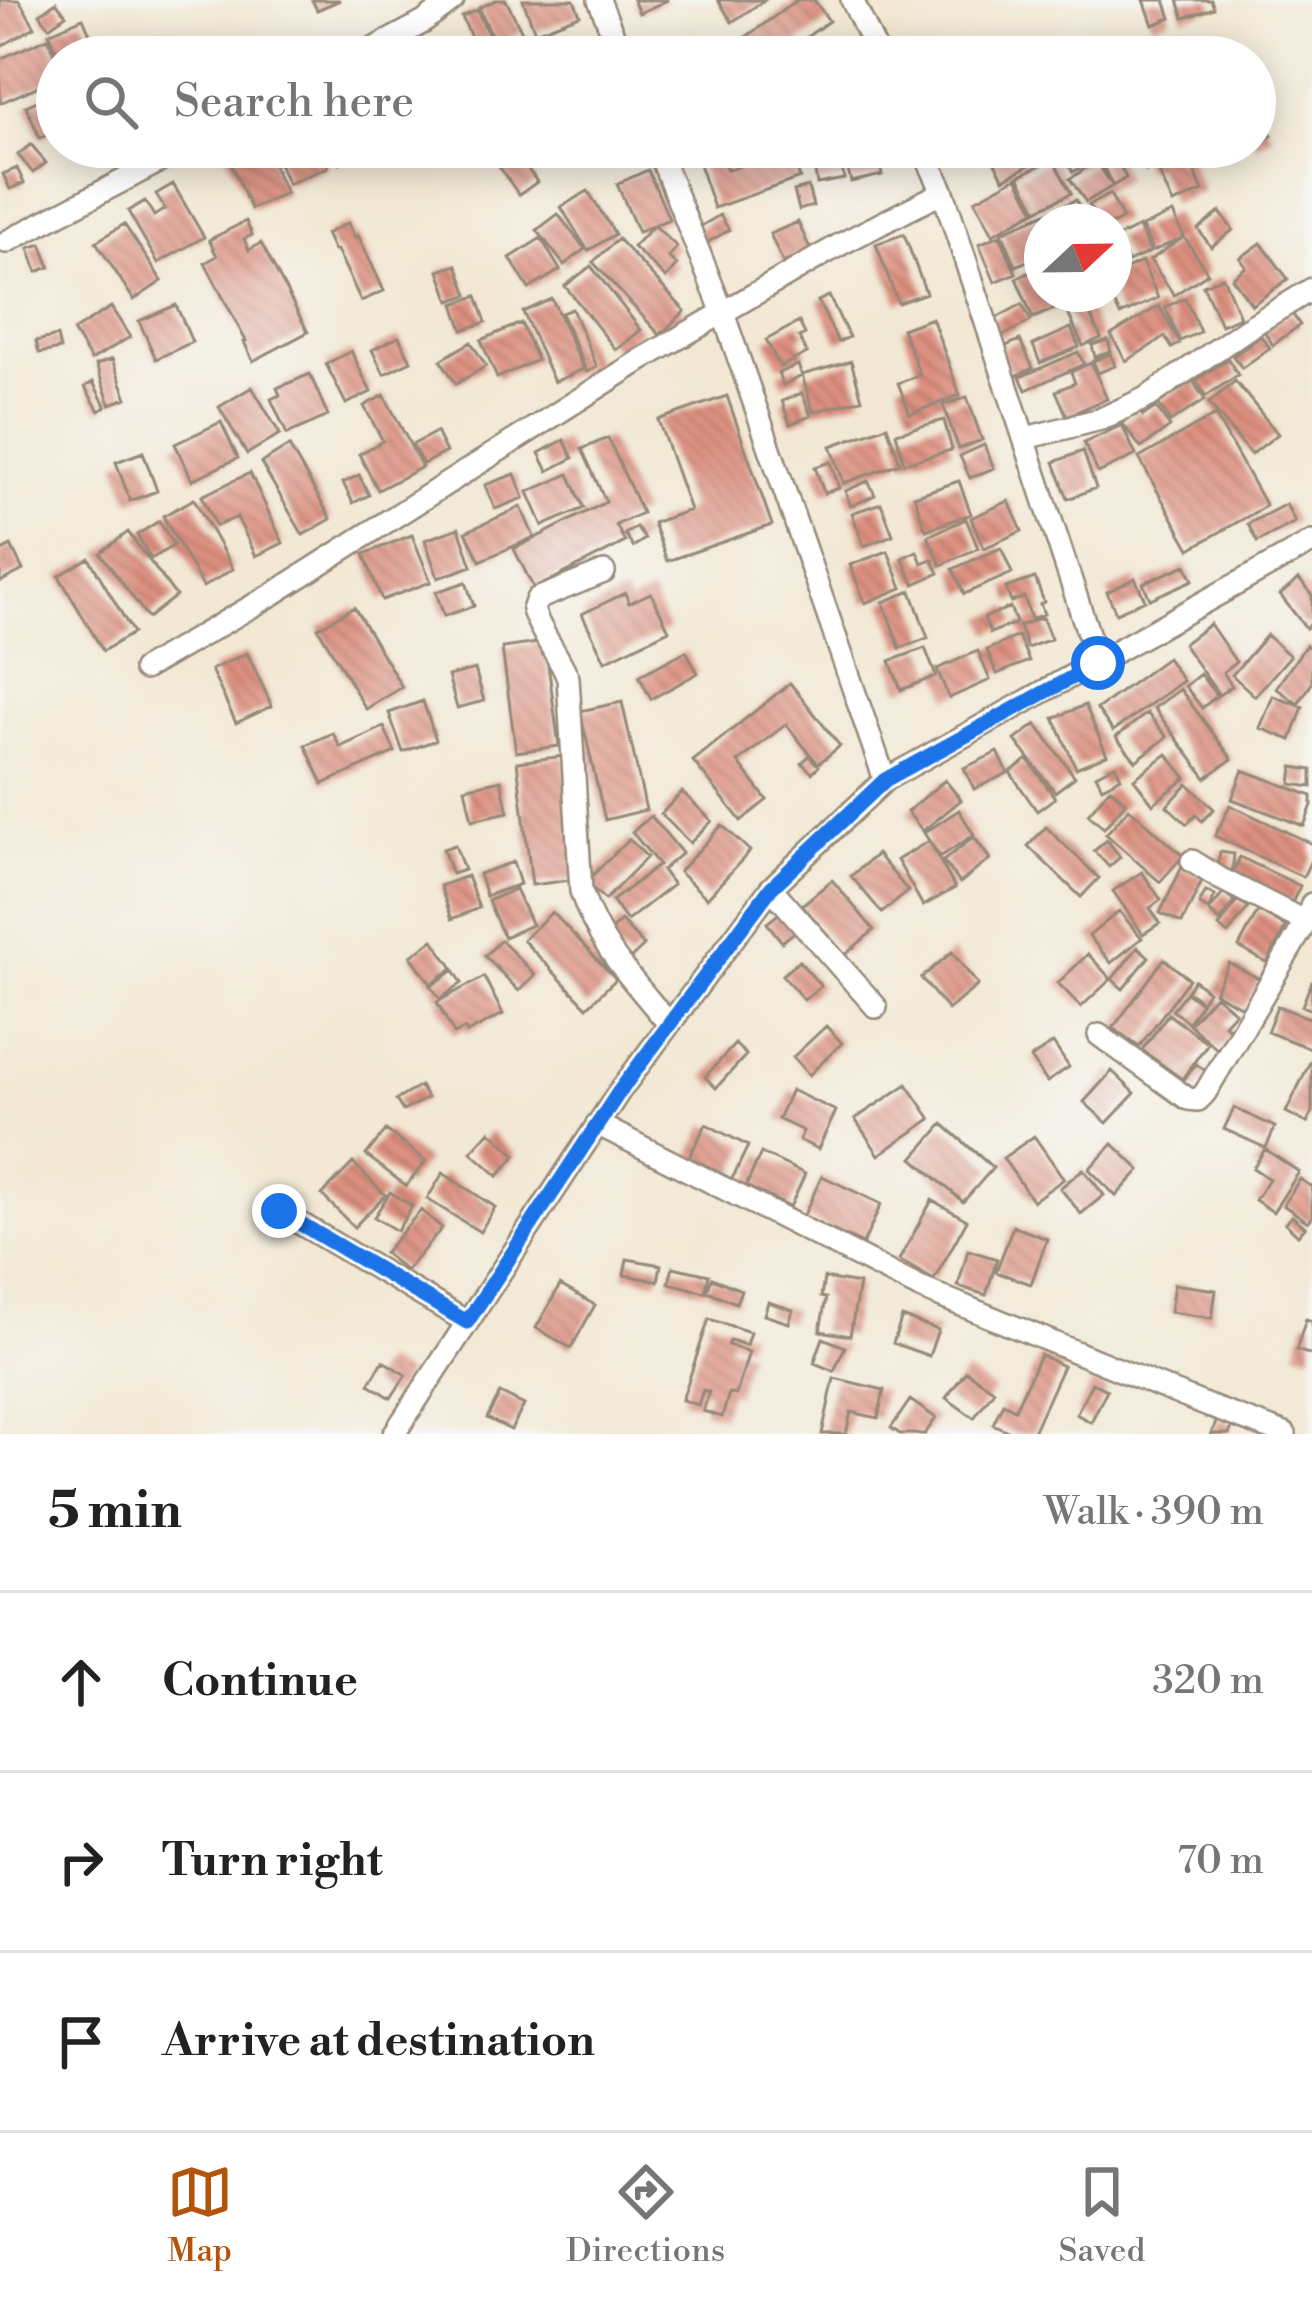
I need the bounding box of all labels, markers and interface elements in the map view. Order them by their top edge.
search box [36,36,1276,168]
icon: search [78,69,144,135]
text: Search here [174,74,414,131]
north arrow [1024,204,1132,312]
route start [1071,636,1125,690]
route end [252,1184,306,1238]
text: 5 min [48,1480,182,1544]
text: Walk · 390 m [1044,1488,1264,1537]
icon: ahead [48,1649,114,1715]
text: Continue [162,1653,358,1710]
text: 320 m [1152,1657,1264,1706]
icon: right [48,1829,114,1895]
text: Turn right [162,1833,383,1890]
text: 70 m [1177,1837,1264,1886]
icon: arrive [48,2009,114,2075]
text: Arrive at destination [162,2013,595,2070]
tab: Map [167,2159,233,2272]
tab: Directions [566,2159,725,2272]
tab: Saved [1059,2159,1145,2272]

